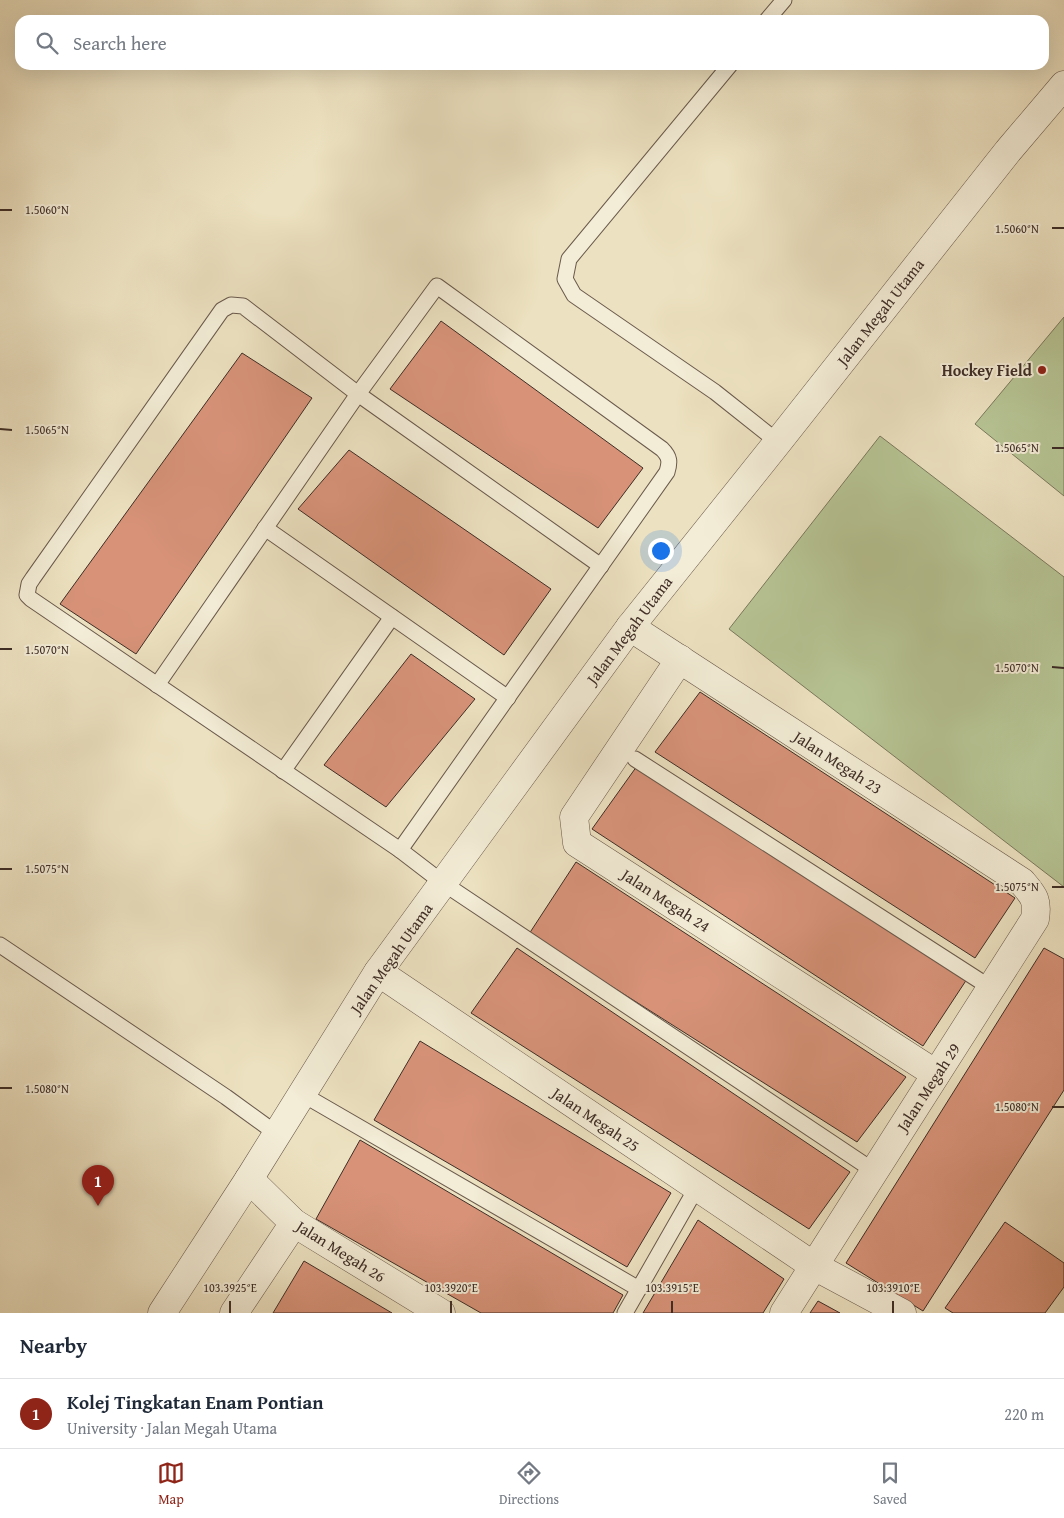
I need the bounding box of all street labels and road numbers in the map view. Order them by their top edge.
street label: Jalan Megah Utama [829,253,930,372]
street label: Jalan Megah Utama [579,570,678,691]
street label: Jalan Megah 23 [787,723,887,800]
street label: Jalan Megah 24 [615,861,715,938]
street label: Jalan Megah Utama [343,897,438,1020]
street label: Jalan Megah 29 [889,1038,966,1138]
street label: Jalan Megah 25 [546,1080,645,1157]
street label: Jalan Megah 26 [290,1213,391,1288]

